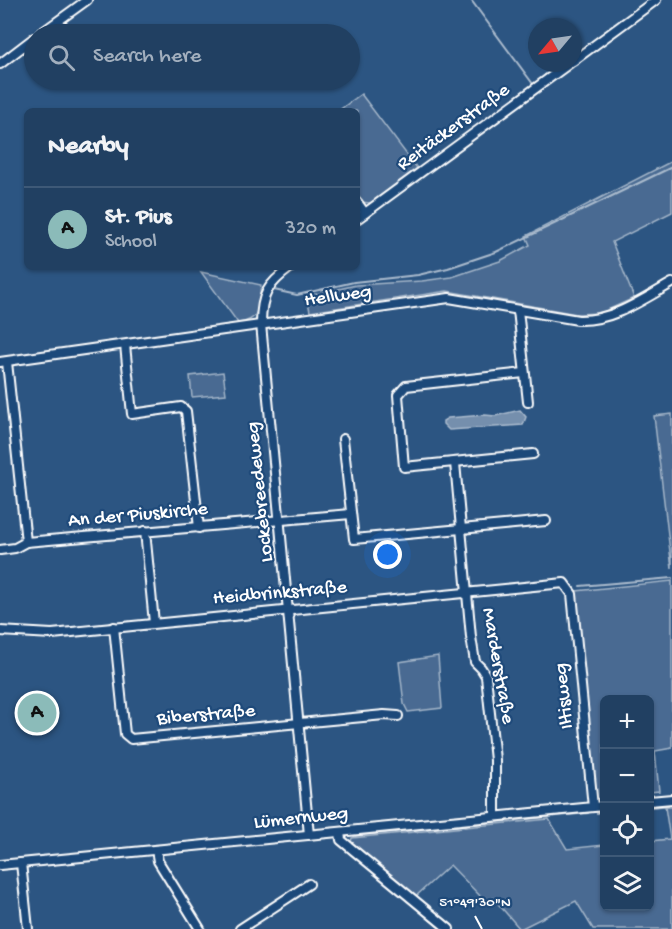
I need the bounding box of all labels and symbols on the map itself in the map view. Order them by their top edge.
north arrow [528,18,582,72]
street label: Reitäckerstraße [393,79,515,177]
street label: Hellweg [303,281,373,313]
street label: Lockebreedeweg [242,421,280,563]
street label: An der Piuskirche [67,498,210,534]
your location [373,540,402,569]
street label: Heidbrinkstraße [212,577,349,611]
street label: Marderstraße [475,606,519,726]
street label: Iltisweg [550,662,580,730]
pin: A [18,690,57,736]
street label: Biberstraße [155,700,257,732]
street label: Lümernweg [253,803,349,835]
text: 51°49'30"N [439,894,511,912]

